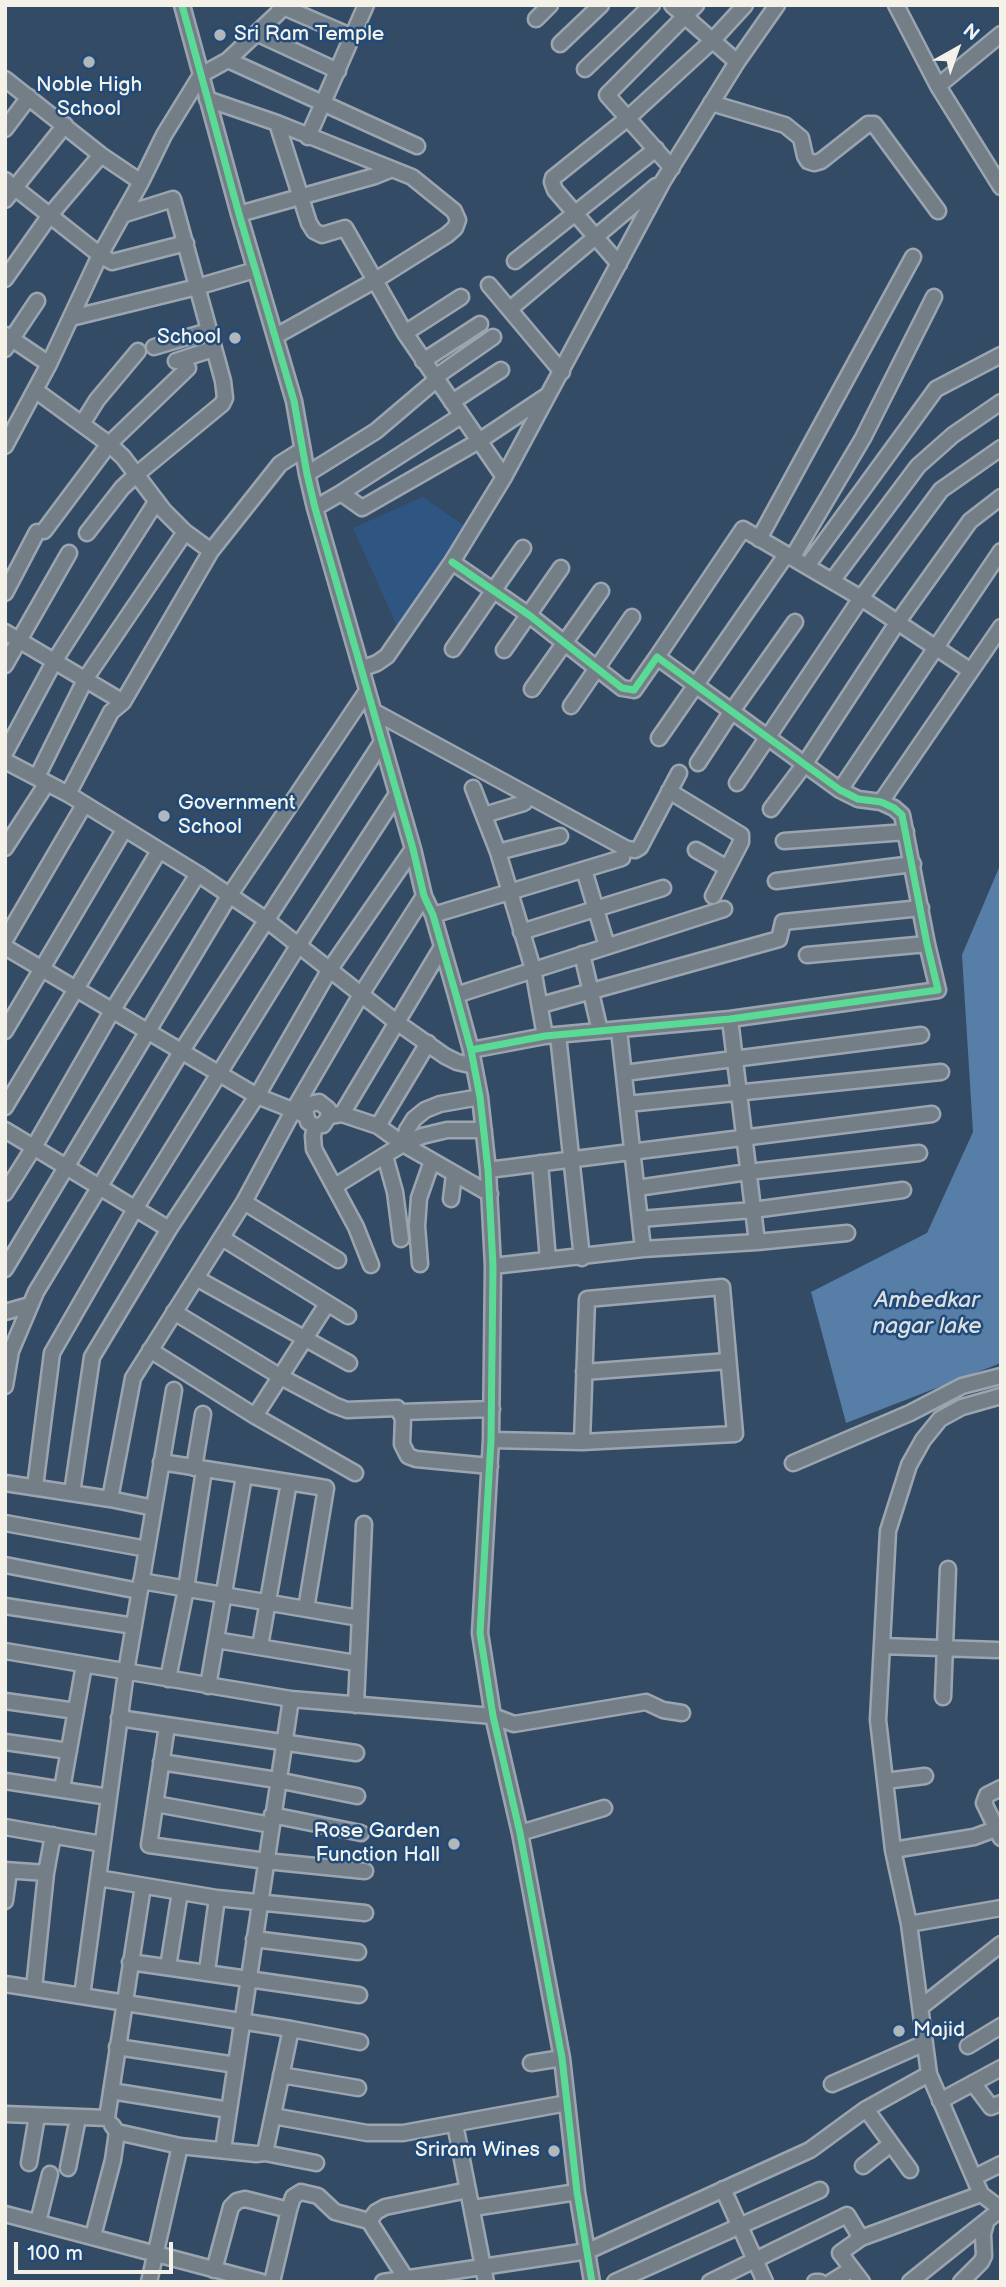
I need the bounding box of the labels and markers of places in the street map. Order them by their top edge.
place label: Sri Ram Temple [234,22,384,48]
marker: Sri Ram Temple [212,27,228,43]
marker: Noble High School [81,54,97,70]
place label: Noble High School [36,73,142,123]
place label: School [157,325,221,351]
marker: School [227,330,243,346]
place label: Government School [178,791,295,841]
marker: Government School [156,808,172,824]
place label: Rose Garden Function Hall [313,1819,440,1869]
marker: Rose Garden Function Hall [446,1836,462,1852]
place label: Majid [913,2018,965,2044]
marker: Majid [891,2023,907,2039]
place label: Sriram Wines [415,2138,540,2164]
marker: Sriram Wines [546,2143,562,2159]

